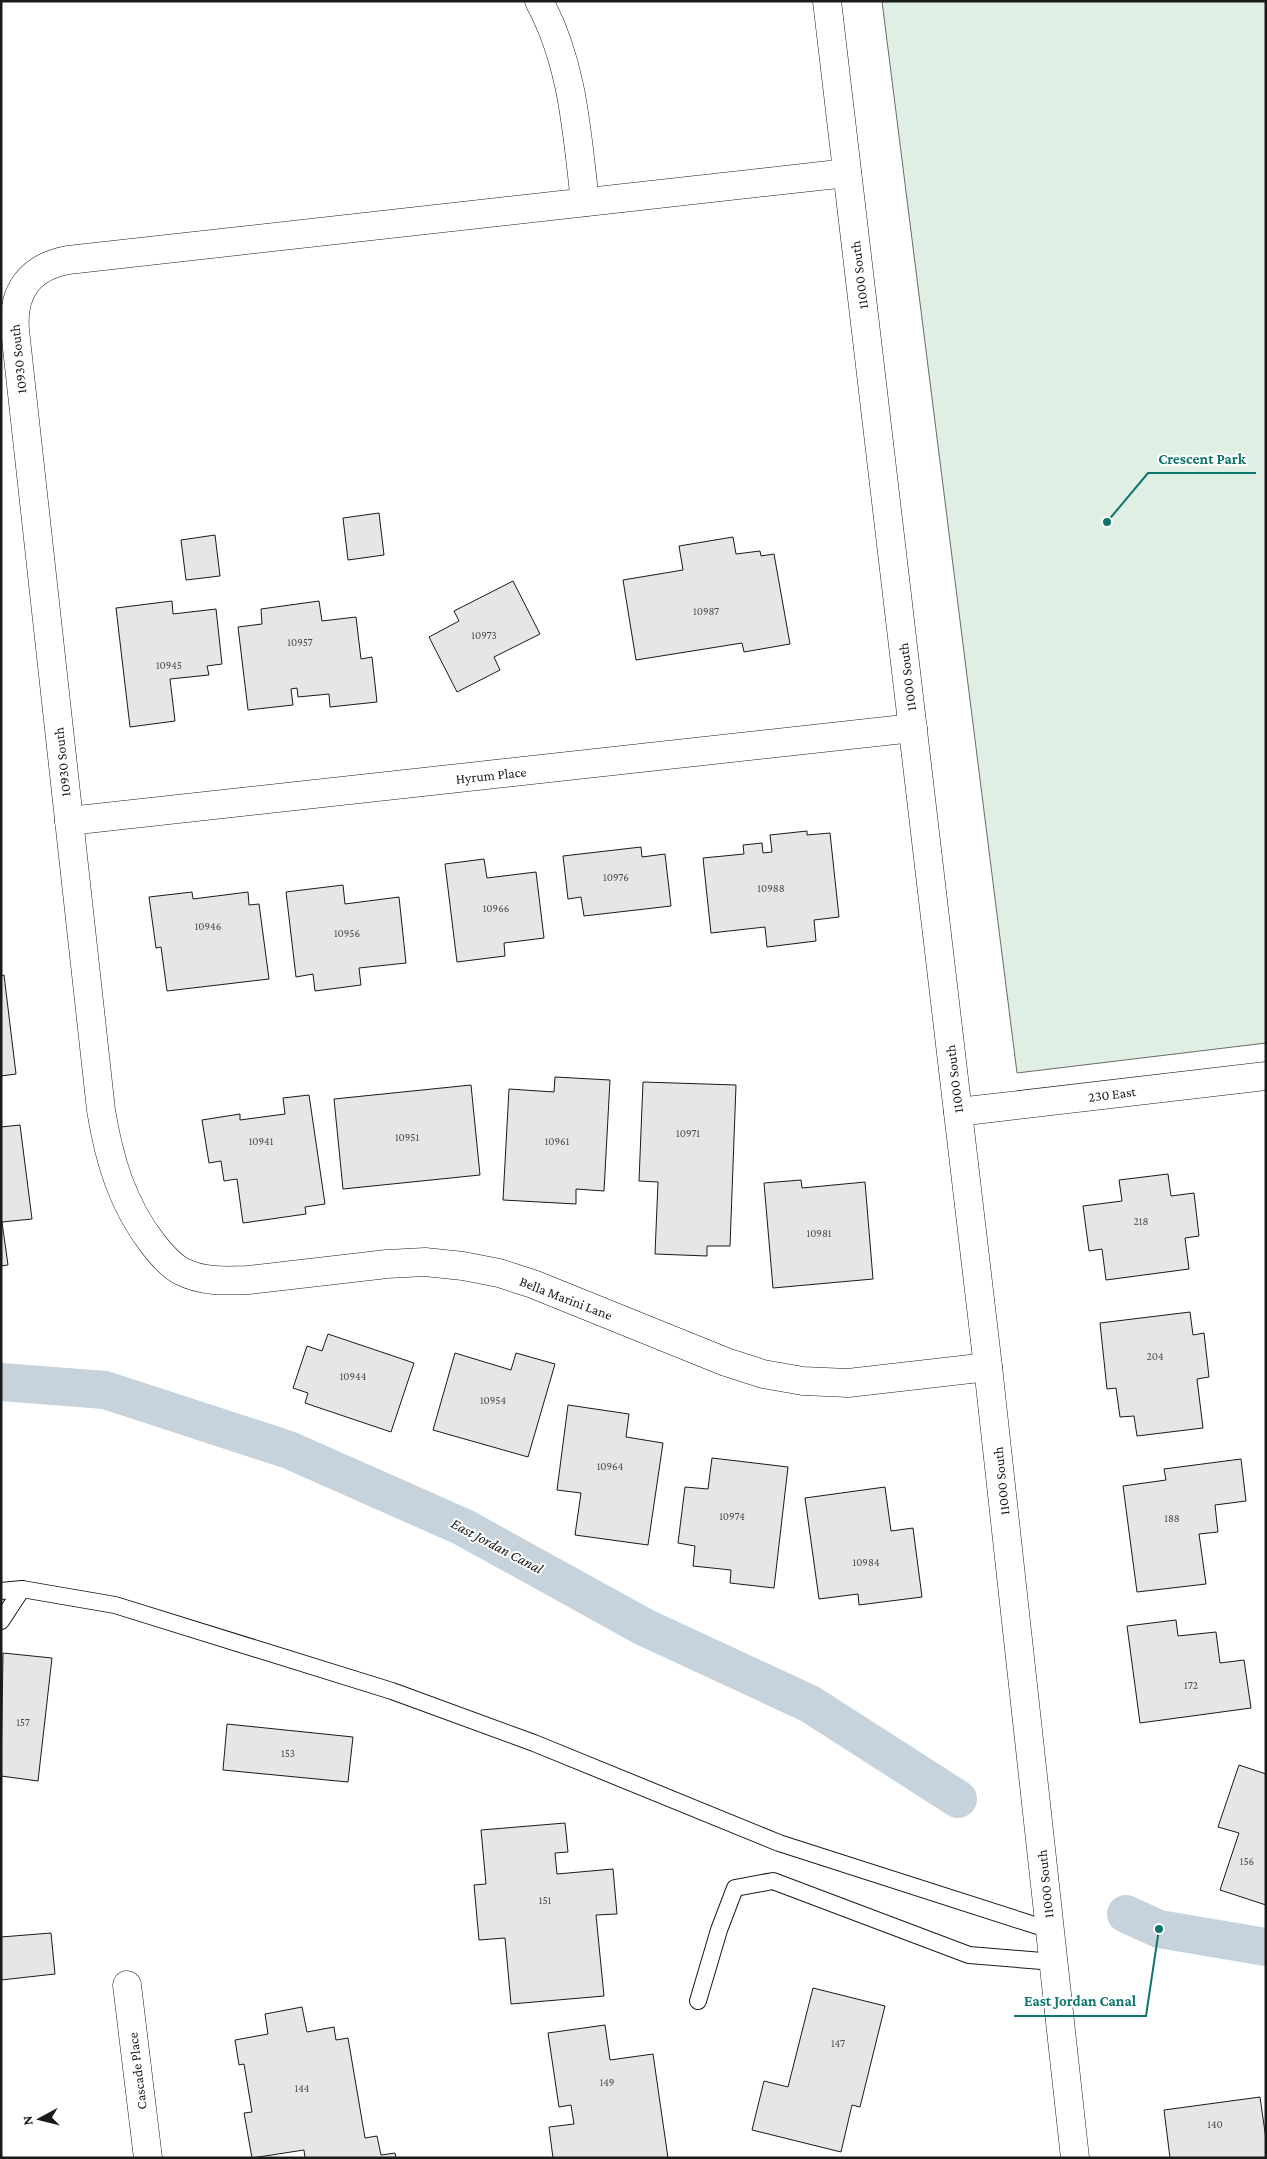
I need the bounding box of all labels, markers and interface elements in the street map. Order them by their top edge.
street label: 11000 South [847,239,871,310]
street label: 10930 South [6,323,30,395]
callout: Crescent Park [1148,443,1256,473]
text: Crescent Park [1158,451,1247,467]
house number: 10987 [693,605,719,617]
house number: 10973 [471,629,497,641]
house number: 10957 [287,636,313,648]
street label: 11000 South [895,641,919,712]
house number: 10945 [156,659,182,671]
street label: 10930 South [50,726,74,798]
street label: Hyrum Place [455,763,527,787]
house number: 10976 [603,871,629,883]
house number: 10988 [757,882,785,894]
house number: 10966 [483,902,509,914]
house number: 10946 [195,920,221,932]
house number: 10956 [334,927,360,939]
street label: 11000 South [942,1043,966,1114]
street label: 230 East [1087,1083,1137,1105]
house number: 10971 [676,1127,700,1139]
house number: 10951 [395,1131,419,1143]
house number: 10941 [249,1135,274,1147]
house number: 10961 [545,1135,570,1147]
house number: 218 [1134,1215,1148,1227]
house number: 10981 [806,1227,832,1239]
street label: Bella Marini Lane [517,1273,615,1323]
house number: 204 [1146,1350,1164,1362]
house number: 10944 [340,1370,367,1382]
house number: 10954 [480,1394,506,1406]
street label: 11000 South [989,1446,1013,1516]
house number: 10964 [597,1460,624,1472]
house number: 10974 [719,1510,745,1522]
house number: 188 [1164,1512,1180,1524]
water label: East Jordan Canal [448,1515,546,1578]
house number: 10984 [853,1556,880,1568]
house number: 172 [1184,1679,1198,1691]
house number: 157 [16,1716,30,1728]
house number: 153 [281,1747,295,1759]
street label: 11000 South [1033,1849,1057,1919]
house number: 156 [1240,1855,1254,1867]
house number: 151 [539,1894,552,1906]
callout: East Jordan Canal [1014,1986,1146,2016]
text: East Jordan Canal [1024,1993,1137,2009]
street label: Cascade Place [124,2031,150,2111]
house number: 147 [831,2037,845,2049]
house number: 149 [600,2076,614,2088]
house number: 144 [295,2082,310,2094]
north arrow [15,2094,65,2144]
text: N [19,2114,36,2126]
house number: 140 [1207,2118,1223,2130]

